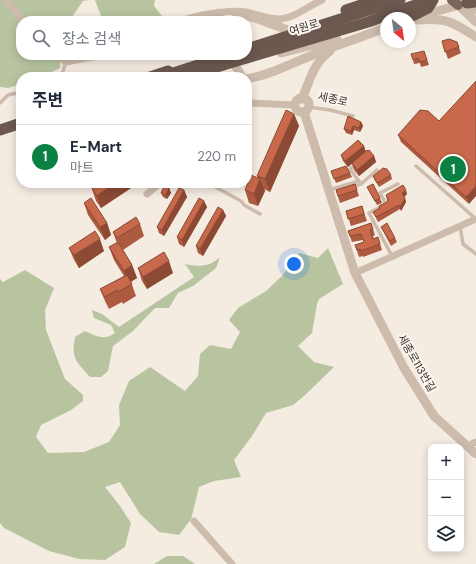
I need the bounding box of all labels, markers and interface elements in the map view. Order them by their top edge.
north arrow [380,12,416,48]
search box [16,16,252,60]
street label: 여원로 [287,16,321,38]
icon: search [30,27,52,49]
text: 장소 검색 [62,29,121,49]
text: 주변 [32,89,63,111]
street label: 세종로 [317,89,349,109]
text: E-Mart [70,137,122,157]
text: 1 [43,148,47,165]
text: 220 m [197,148,236,165]
pin: 1 [440,154,466,184]
text: 마트 [70,159,94,176]
your location [284,254,304,274]
street label: 세종로113번길 [395,332,439,394]
map controls [428,444,464,552]
button: + [428,444,464,480]
button: − [428,480,464,516]
button: layers [428,516,464,552]

